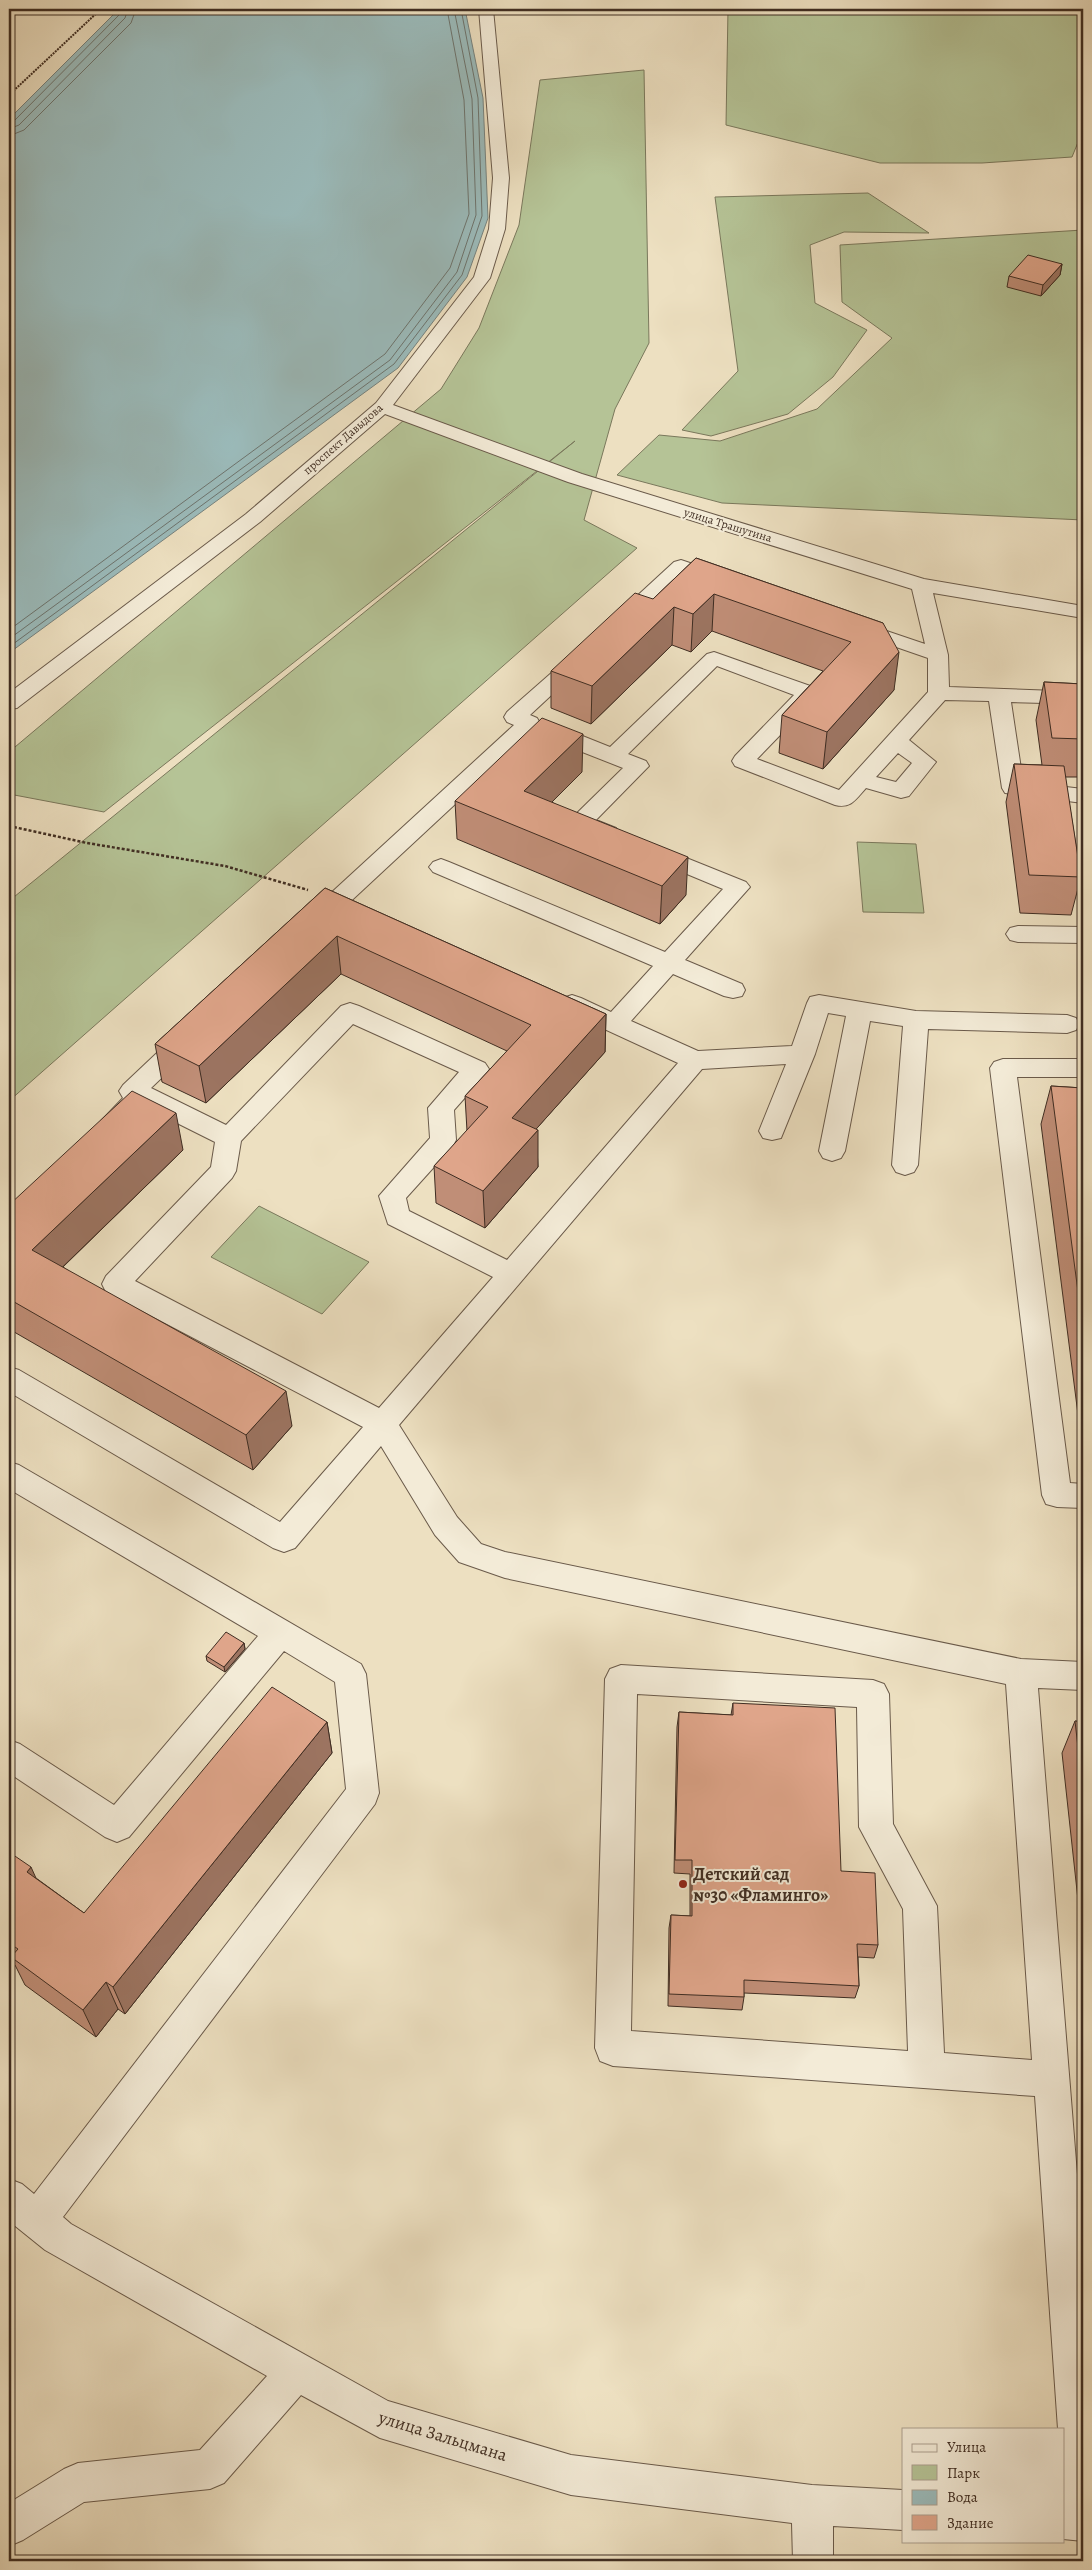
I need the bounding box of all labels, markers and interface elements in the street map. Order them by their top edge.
street label: проспект Давыдова [300,400,387,478]
street label: улица Трашутина [681,504,774,546]
place label: Детский сад №30 «Фламинго» [693,1862,828,1907]
marker: Детский сад №30 «Фламинго» [677,1878,689,1890]
street label: улица Зальцмана [375,2405,511,2467]
legend [902,2428,1064,2542]
text: Улица [947,2437,986,2457]
text: Парк [947,2463,980,2483]
text: Вода [947,2487,978,2507]
text: Здание [947,2513,994,2533]

